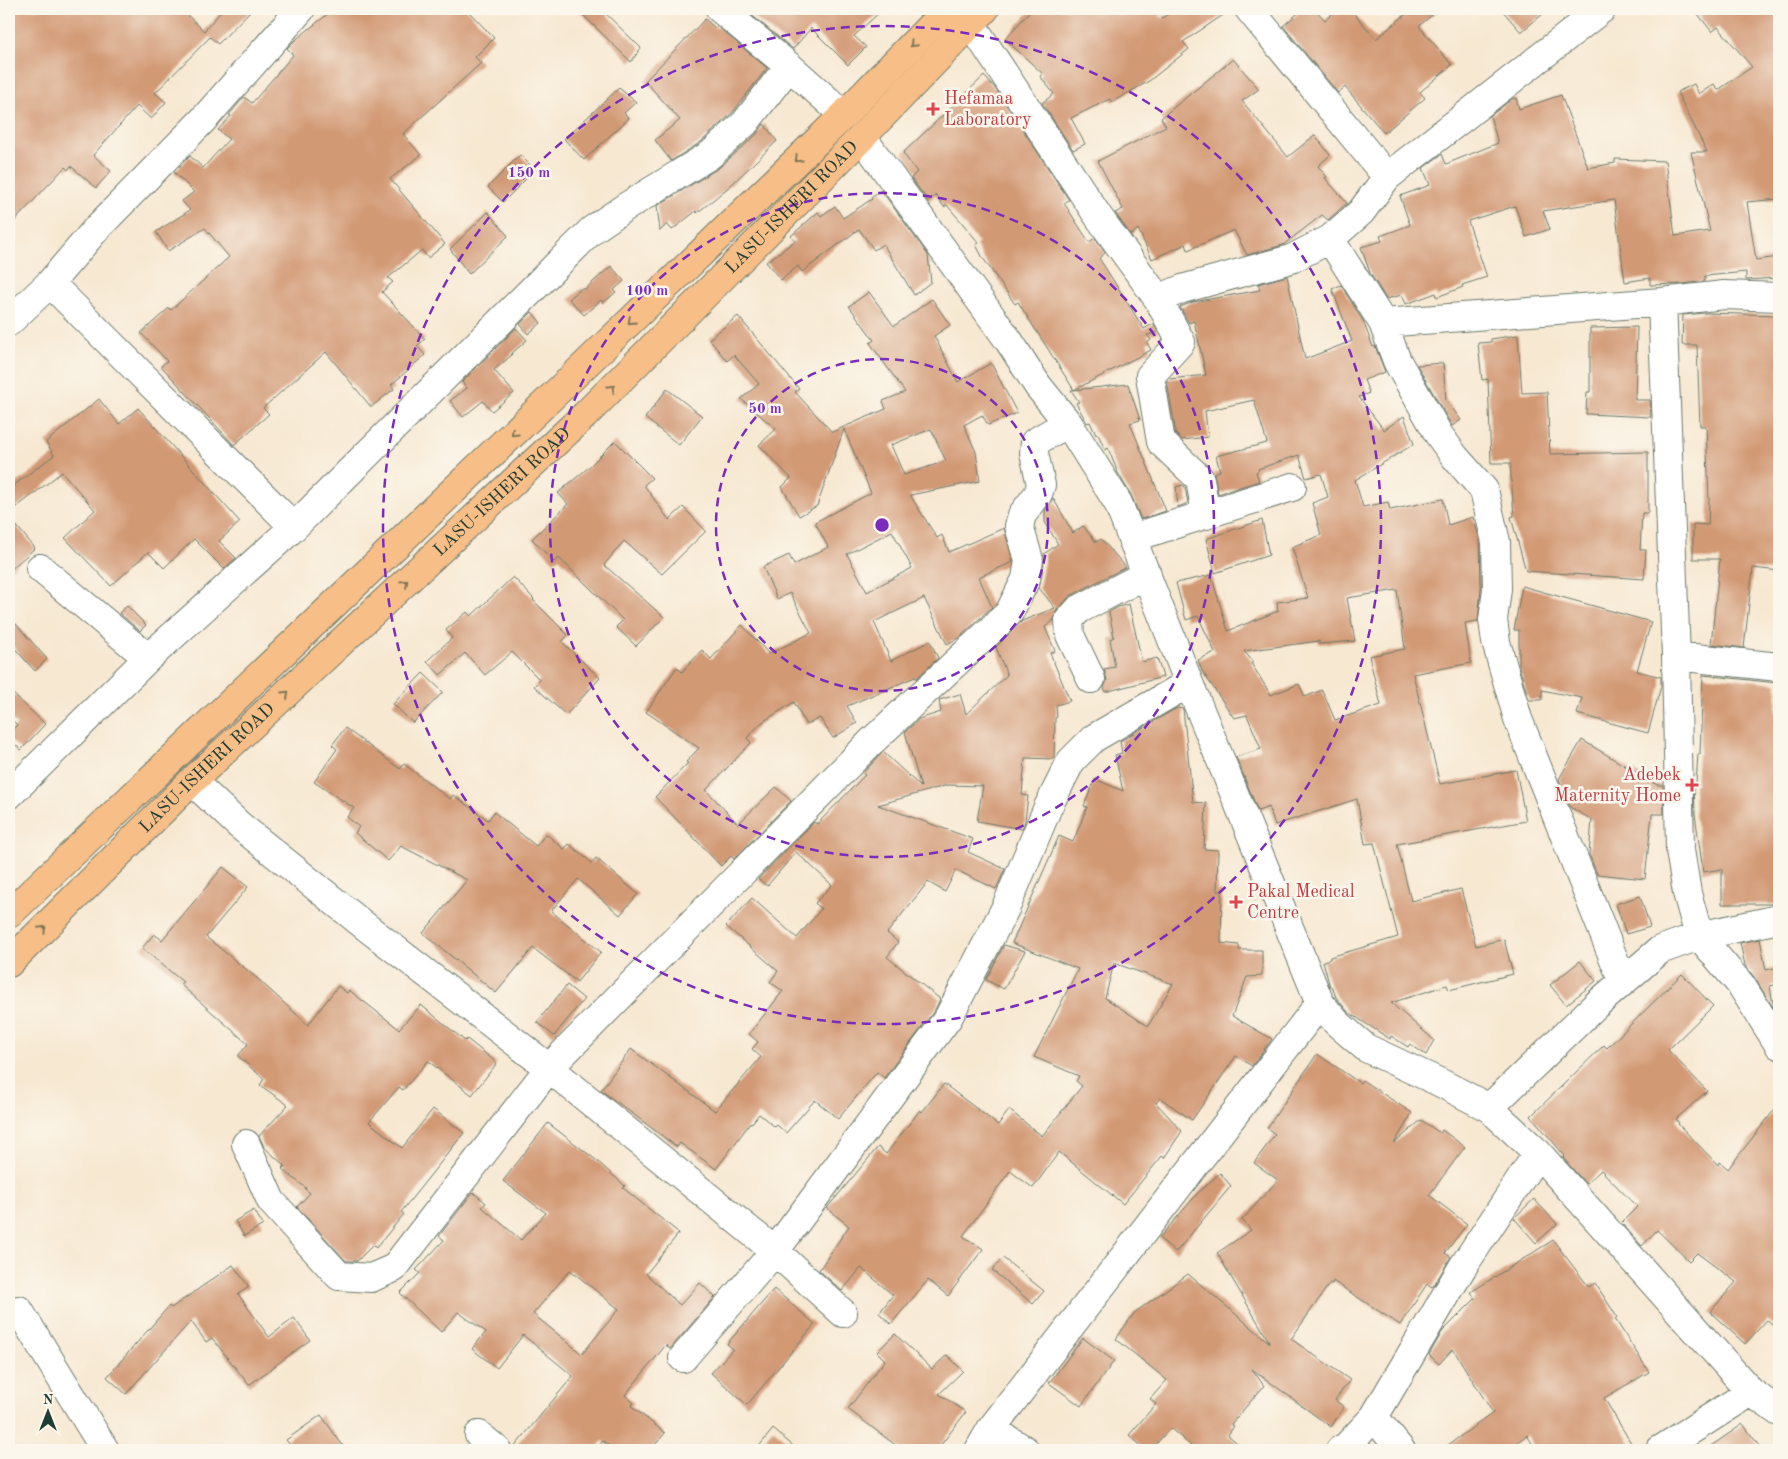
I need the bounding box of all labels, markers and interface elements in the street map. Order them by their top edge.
one-way arrow [910,38,919,47]
place label: Hefamaa Laboratory [944,90,1032,129]
marker: Hefamaa Laboratory [926,102,940,116]
street label: LASU-ISHERI ROAD [722,138,861,277]
one-way arrow [795,153,804,162]
text: 150 m [508,166,550,181]
text: 100 m [626,284,668,299]
one-way arrow [628,315,637,324]
one-way arrow [606,385,615,394]
text: 50 m [748,402,782,417]
street label: LASU-ISHERI ROAD [430,424,574,560]
one-way arrow [511,427,520,436]
centre of rings [873,516,891,534]
one-way arrow [399,580,408,589]
one-way arrow [280,691,289,700]
street label: LASU-ISHERI ROAD [136,700,278,837]
place label: Adebek Maternity Home [1554,766,1681,805]
marker: Adebek Maternity Home [1685,778,1699,792]
place label: Pakal Medical Centre [1247,883,1355,922]
marker: Pakal Medical Centre [1229,895,1243,909]
one-way arrow [38,925,47,934]
north arrow [22,1386,72,1436]
text: N [43,1393,54,1407]

